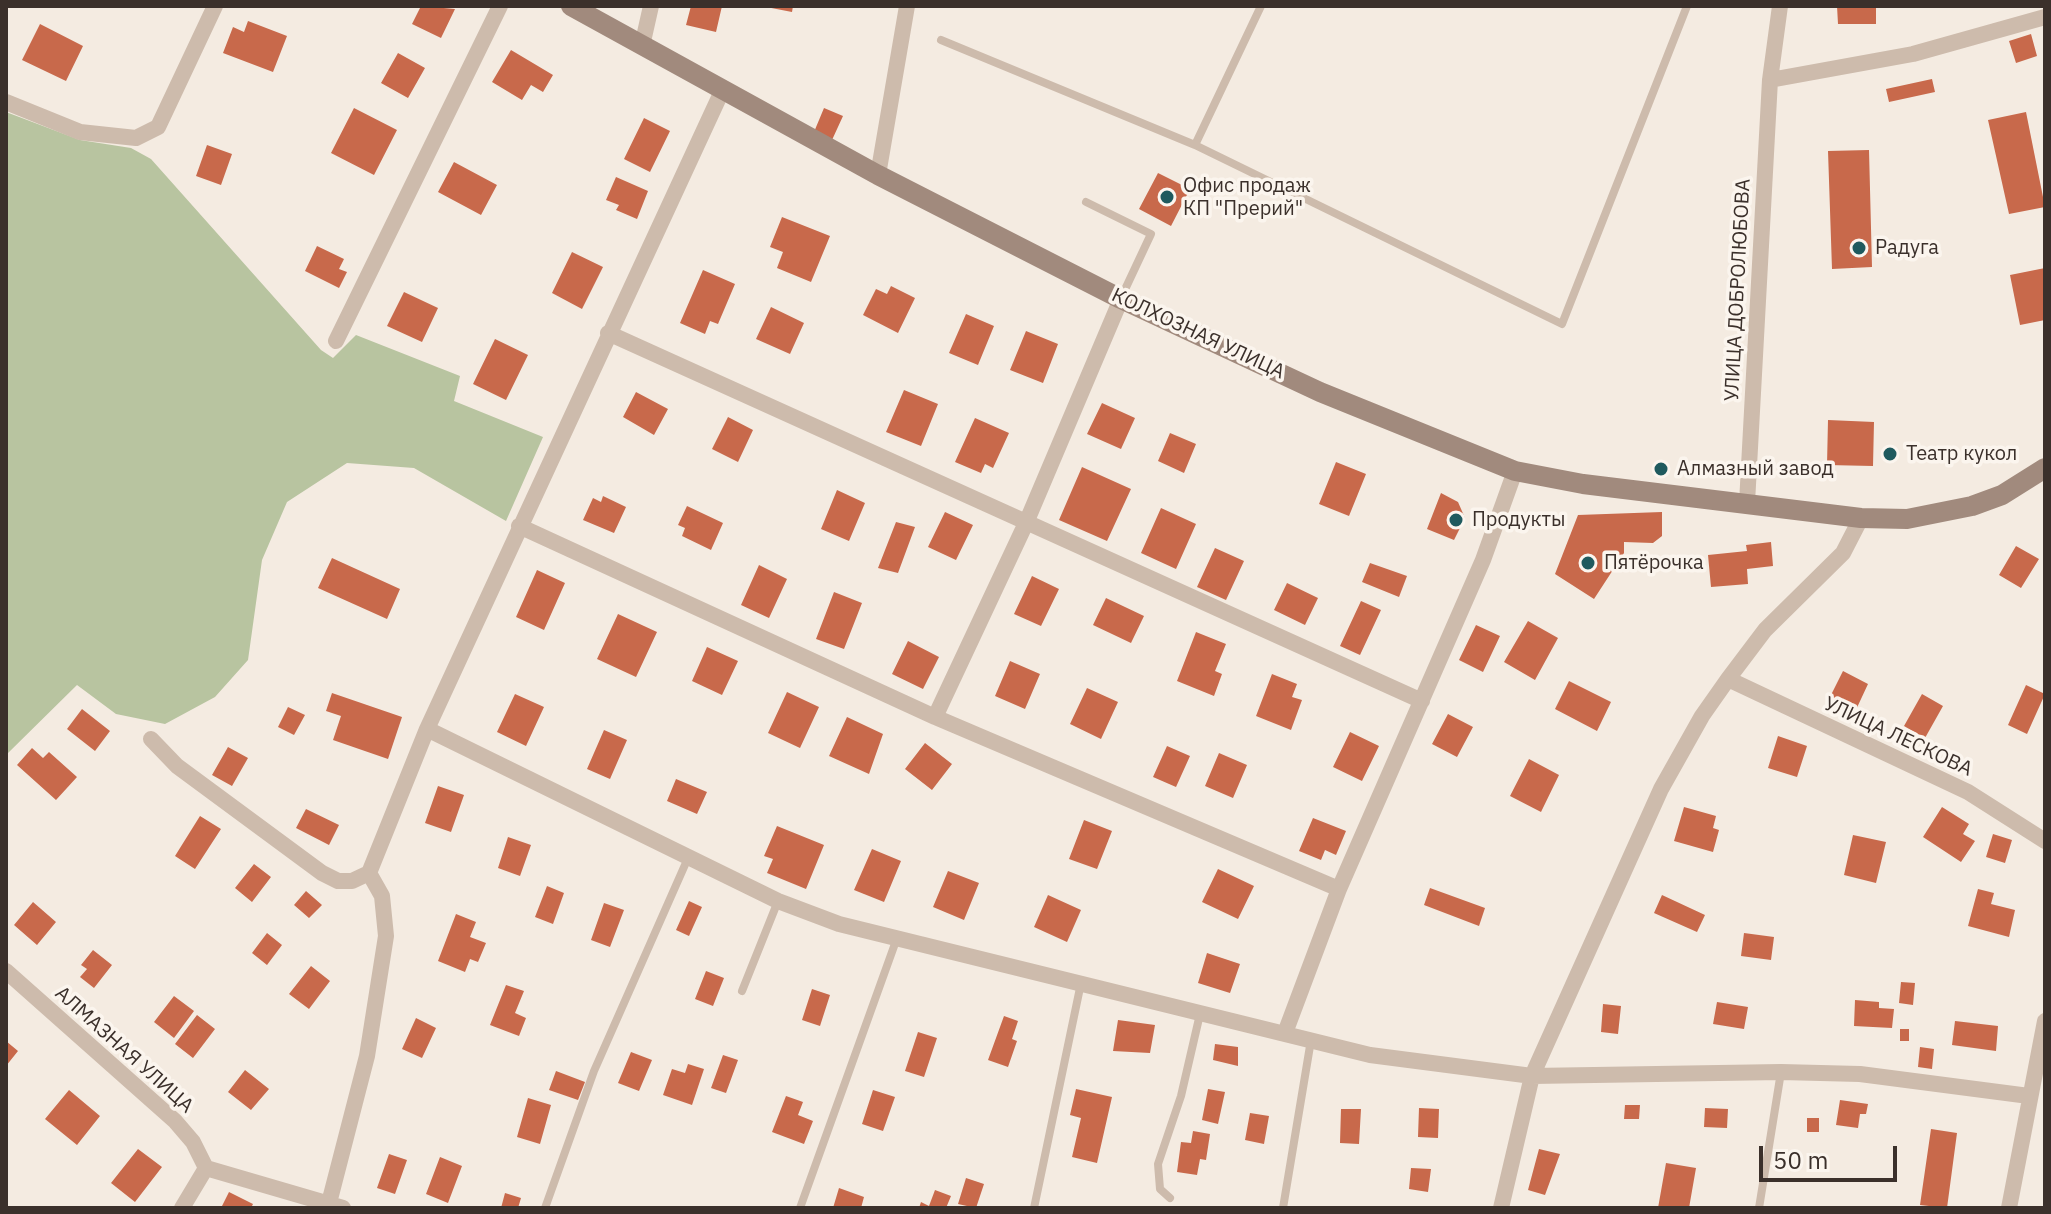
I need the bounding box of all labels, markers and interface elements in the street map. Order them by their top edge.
place label: Офис продаж КП "Прерий" [1183,174,1311,221]
street label: УЛИЦА ДОБРОЛЮБОВА [1720,178,1756,402]
marker: Офис продаж КП "Прерий" [1158,188,1176,206]
place label: Радуга [1875,236,1939,260]
marker: Радуга [1850,239,1868,257]
street label: КОЛХОЗНАЯ УЛИЦА [1108,283,1288,385]
place label: Театр кукол [1906,442,2017,466]
marker: Театр кукол [1881,445,1899,463]
place label: Алмазный завод [1677,457,1834,481]
marker: Алмазный завод [1652,460,1670,478]
place label: Продукты [1472,508,1565,532]
marker: Продукты [1447,511,1465,529]
place label: Пятёрочка [1604,551,1704,575]
marker: Пятёрочка [1579,554,1597,572]
street label: УЛИЦА ЛЕСКОВА [1820,692,1976,782]
street label: АЛМАЗНАЯ УЛИЦА [50,981,198,1119]
scale bar [1763,1130,1901,1180]
text: 50 m [1773,1144,1828,1176]

